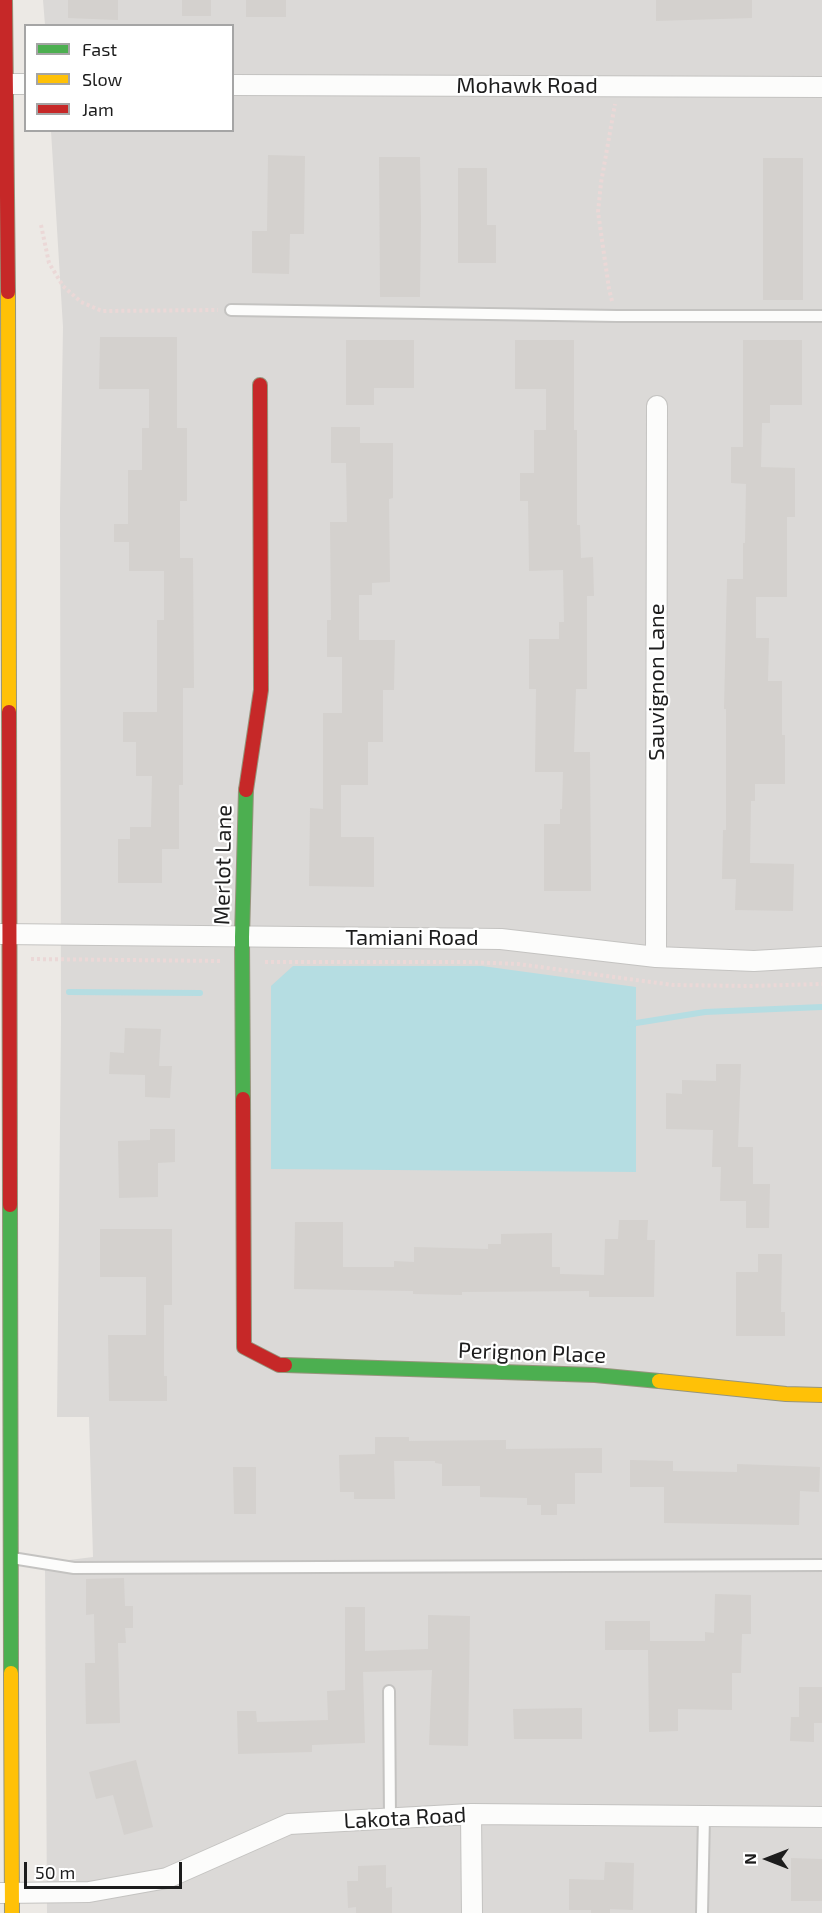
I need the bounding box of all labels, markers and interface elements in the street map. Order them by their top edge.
legend [24,24,234,132]
text: Fast [82,38,117,60]
text: Slow [82,68,122,90]
street label: Mohawk Road [456,73,598,99]
text: Jam [82,98,114,120]
street label: Sauvignon Lane [644,603,670,761]
street label: Merlot Lane [209,805,237,925]
street label: Tamiani Road [345,925,479,951]
street label: Perignon Place [457,1337,607,1369]
street label: Lakota Road [343,1802,467,1834]
north arrow [738,1829,798,1889]
scale bar [27,1850,184,1888]
text: N [740,1853,759,1865]
text: 50 m [35,1861,75,1883]

